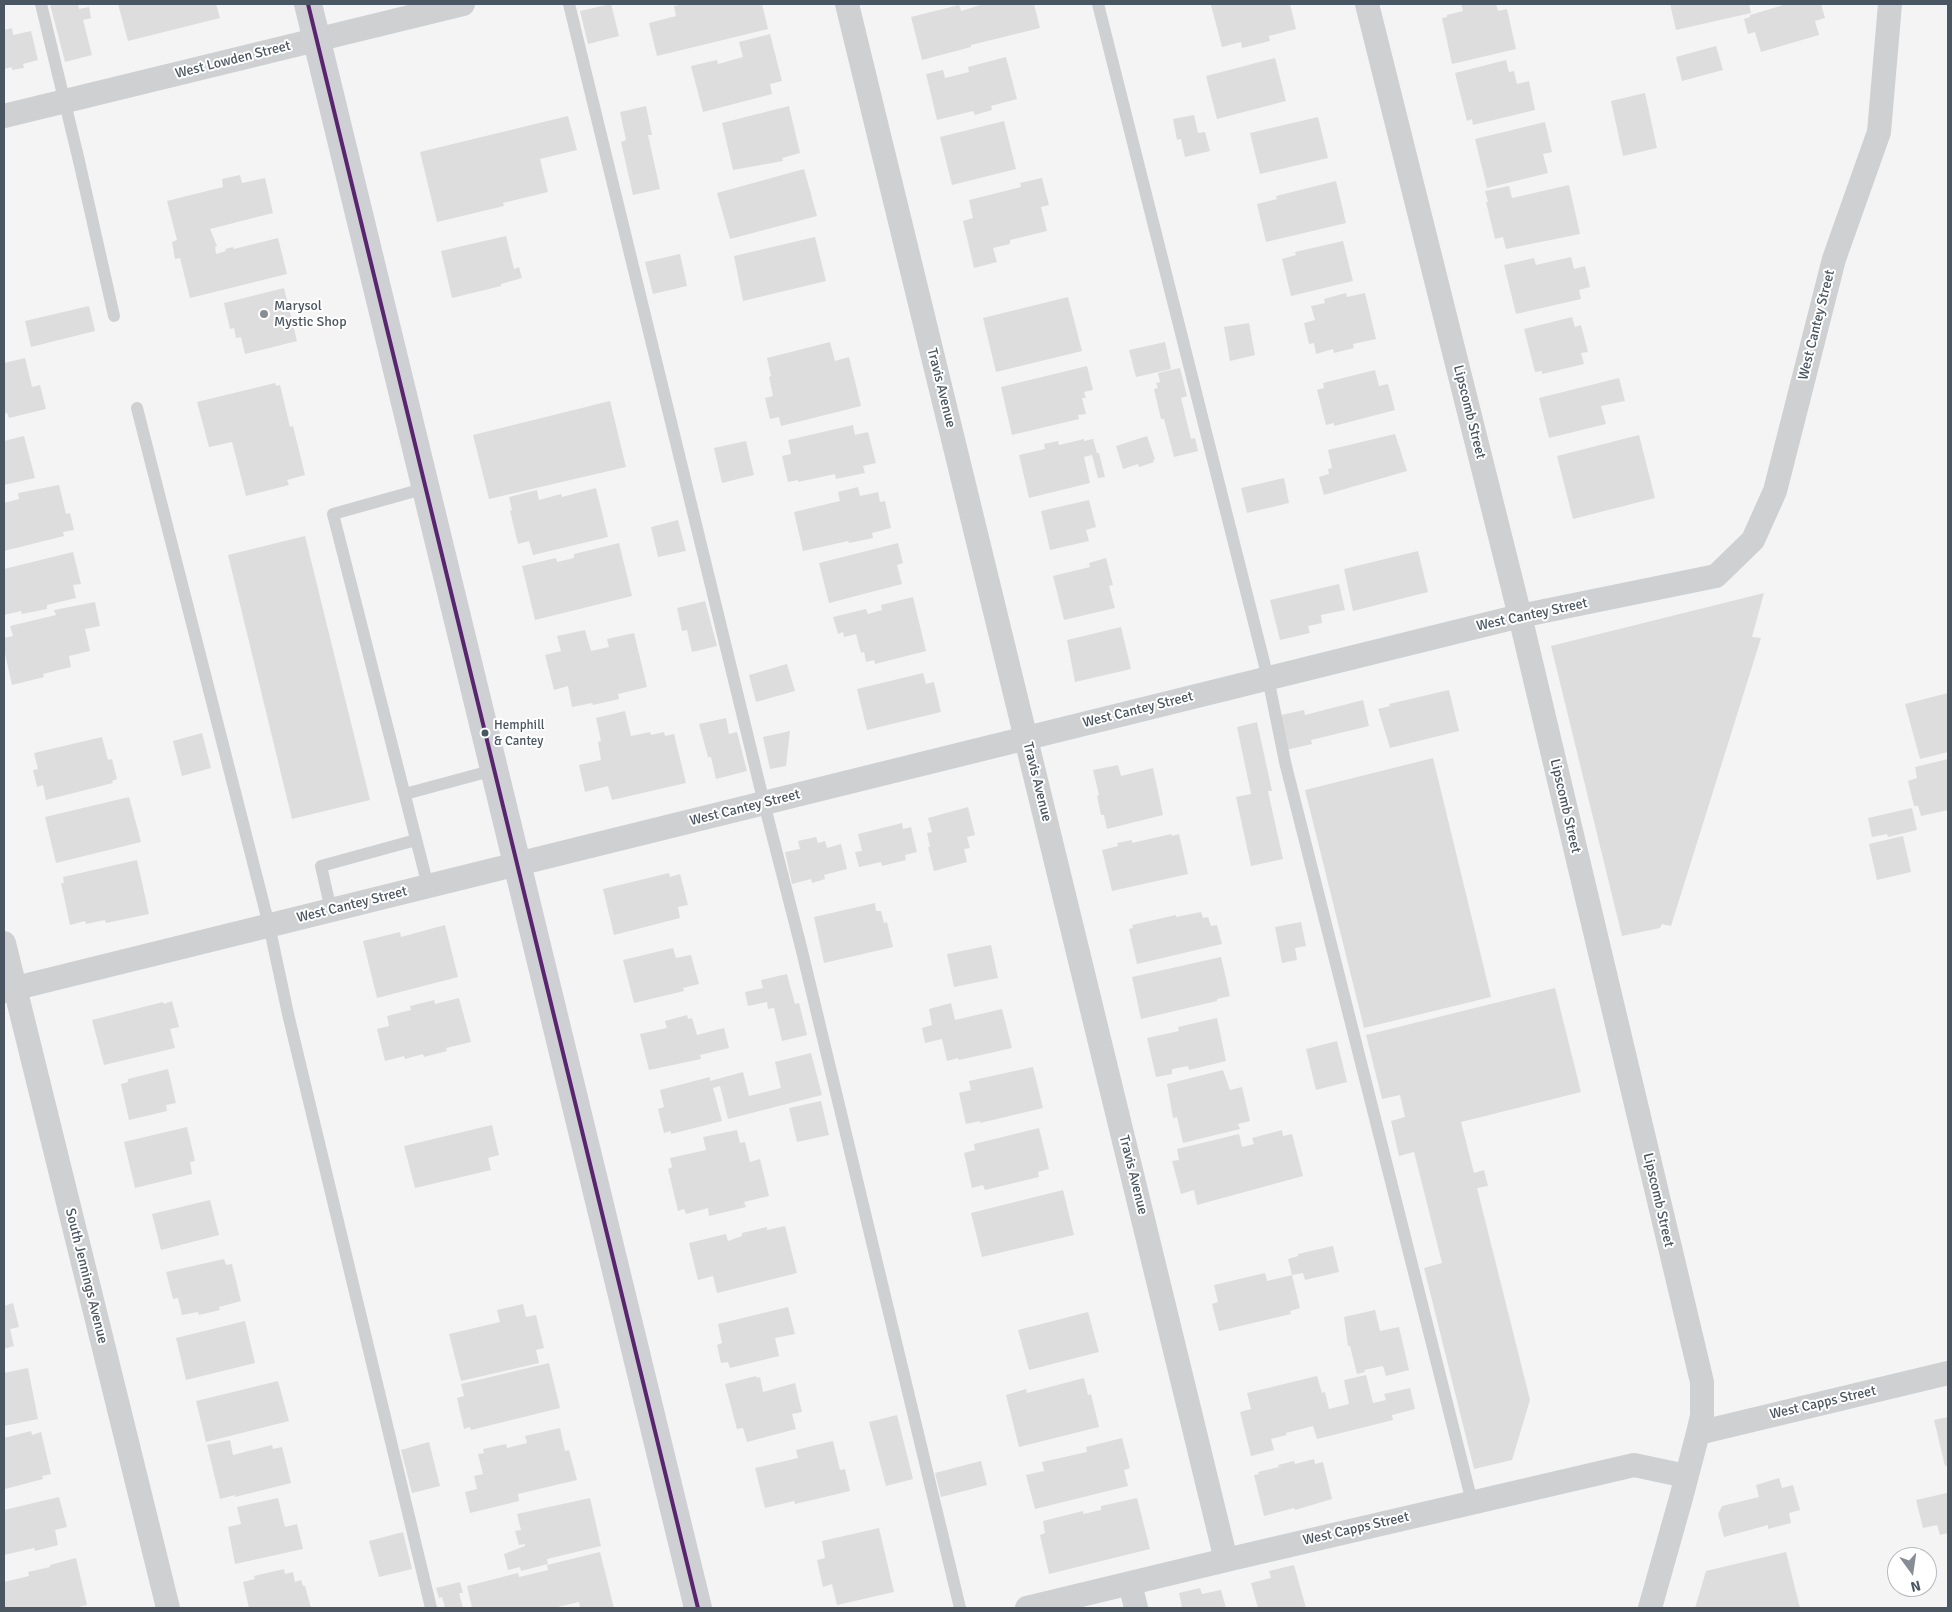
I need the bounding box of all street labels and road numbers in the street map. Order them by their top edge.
street label: West Lowden Street [174,38,292,82]
street label: West Cantey Street [1795,268,1839,382]
street label: Travis Avenue [923,347,959,429]
street label: Lipscomb Street [1449,363,1489,461]
street label: West Cantey Street [1475,595,1589,635]
street label: West Cantey Street [1081,688,1195,732]
street label: Travis Avenue [1019,741,1055,823]
street label: Lipscomb Street [1546,757,1584,855]
street label: West Cantey Street [688,786,802,830]
street label: West Cantey Street [295,883,409,927]
street label: Travis Avenue [1115,1134,1151,1216]
street label: Lipscomb Street [1639,1151,1677,1249]
street label: South Jennings Avenue [61,1207,111,1345]
street label: West Capps Street [1768,1383,1878,1423]
street label: West Capps Street [1301,1509,1411,1549]

